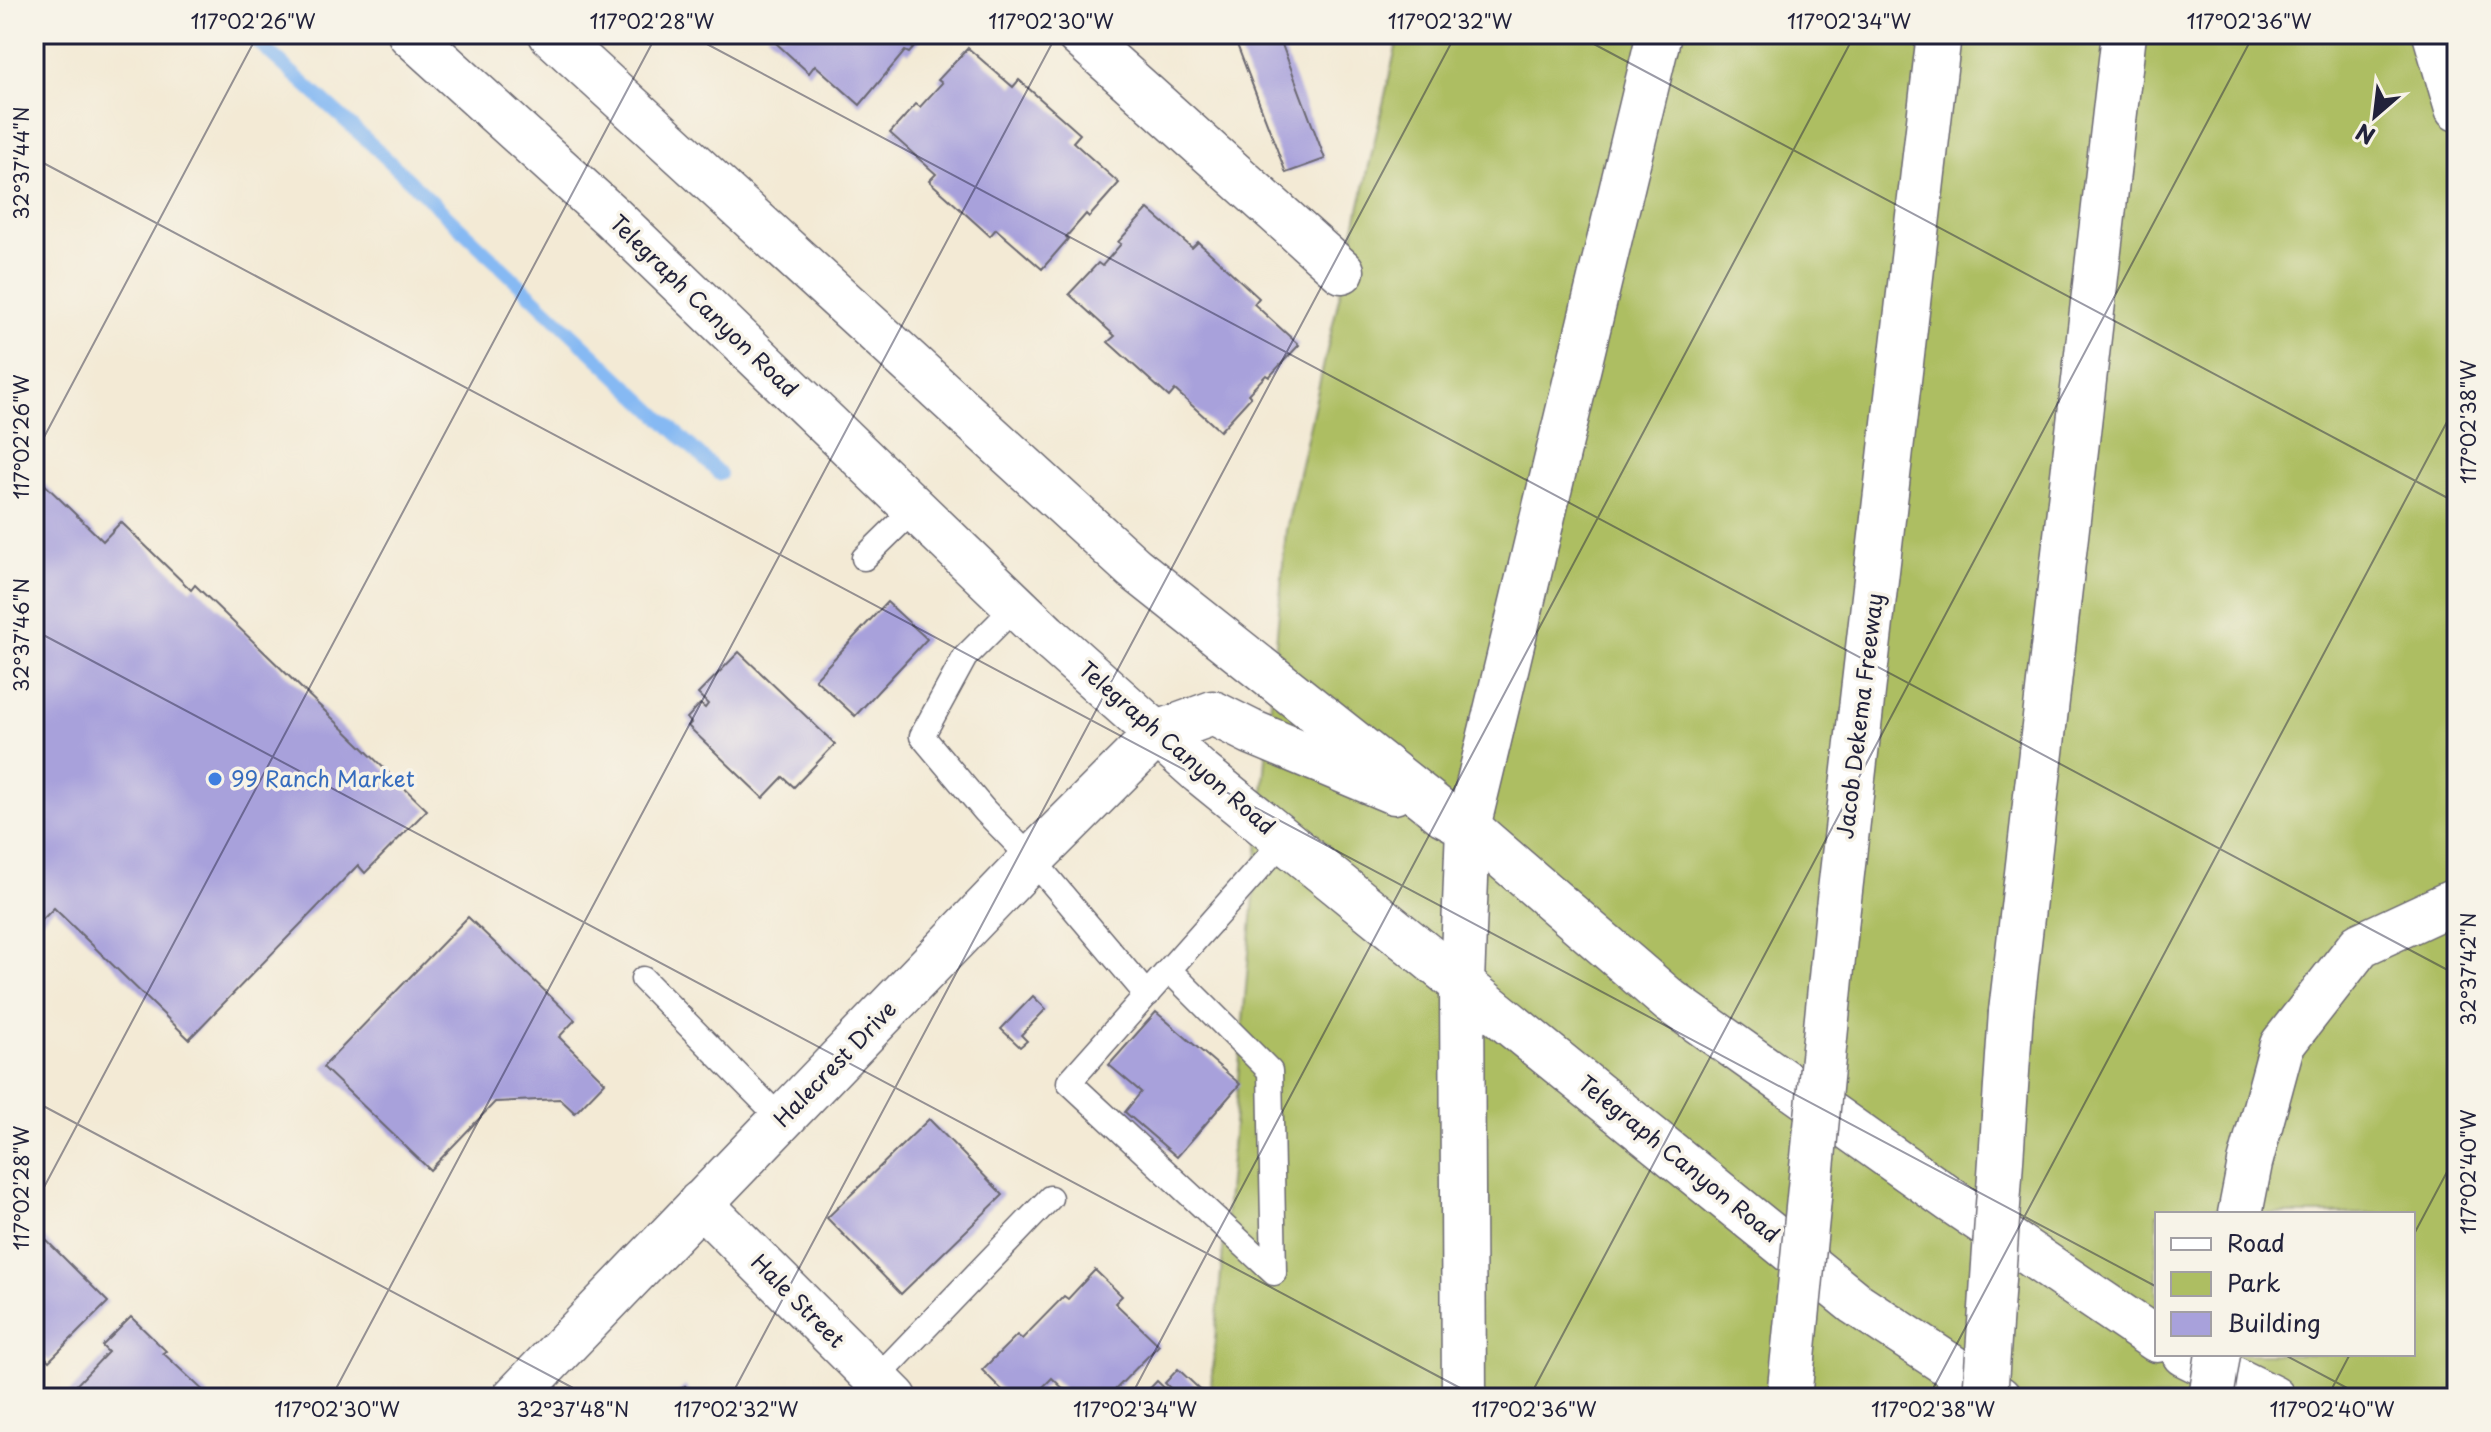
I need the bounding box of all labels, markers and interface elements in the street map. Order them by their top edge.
text: 117°02'26"W [190,6,316,36]
text: 117°02'28"W [590,6,715,36]
text: 117°02'30"W [988,6,1114,36]
text: 117°02'32"W [1388,6,1513,36]
text: 117°02'34"W [1787,6,1912,36]
text: 117°02'36"W [2187,6,2312,36]
north arrow [2335,76,2415,156]
text: 32°37'44"N [6,106,36,220]
text: N [2349,116,2380,154]
street label: Telegraph Canyon Road [604,206,807,404]
text: 117°02'38"W [2453,360,2483,484]
text: 117°02'26"W [6,374,36,500]
text: 32°37'46"N [6,578,36,692]
street label: Jacob Dekema Freeway [1827,591,1890,841]
street label: Telegraph Canyon Road [1073,652,1283,841]
place label: 99 Ranch Market [231,761,415,794]
marker: 99 Ranch Market [206,770,224,788]
text: 32°37'42"N [2453,912,2483,1026]
street label: Halecrest Drive [765,992,903,1134]
street label: Telegraph Canyon Road [1572,1066,1788,1249]
text: 117°02'40"W [2453,1109,2483,1235]
text: 117°02'28"W [6,1125,36,1250]
legend [2155,1212,2415,1356]
text: Road [2227,1224,2285,1260]
street label: Hale Street [745,1245,854,1354]
text: Park [2227,1264,2281,1300]
text: Building [2227,1304,2321,1340]
text: 117°02'30"W [274,1394,400,1424]
text: 32°37'48"N [517,1394,629,1424]
text: 117°02'32"W [674,1394,799,1424]
text: 117°02'34"W [1073,1394,1198,1424]
text: 117°02'36"W [1472,1394,1597,1424]
text: 117°02'38"W [1871,1394,1995,1424]
text: 117°02'40"W [2269,1394,2395,1424]

